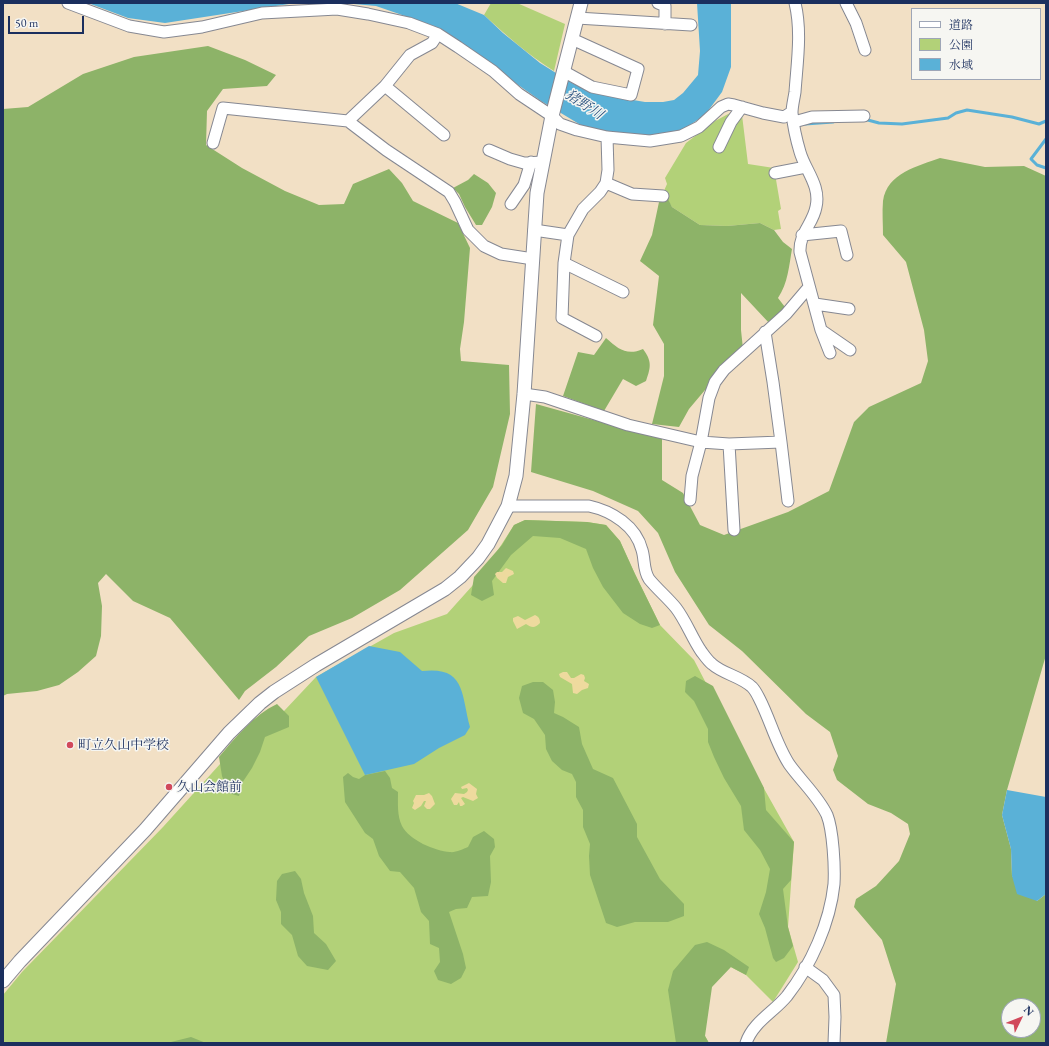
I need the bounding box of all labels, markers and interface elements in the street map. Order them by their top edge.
scale bar [10,8,86,34]
legend [911,8,1041,80]
text: 50 m [15,15,38,31]
text: 道路 [949,17,973,33]
text: 公園 [949,37,973,53]
text: 水域 [949,57,973,73]
water label: 猪野川 [562,87,606,123]
place label: 町立久山中学校 [78,737,169,753]
marker: 町立久山中学校 [65,740,75,750]
place label: 久山会館前 [177,779,242,795]
marker: 久山会館前 [164,782,174,792]
north arrow [1001,998,1041,1038]
text: N [1021,1002,1037,1019]

